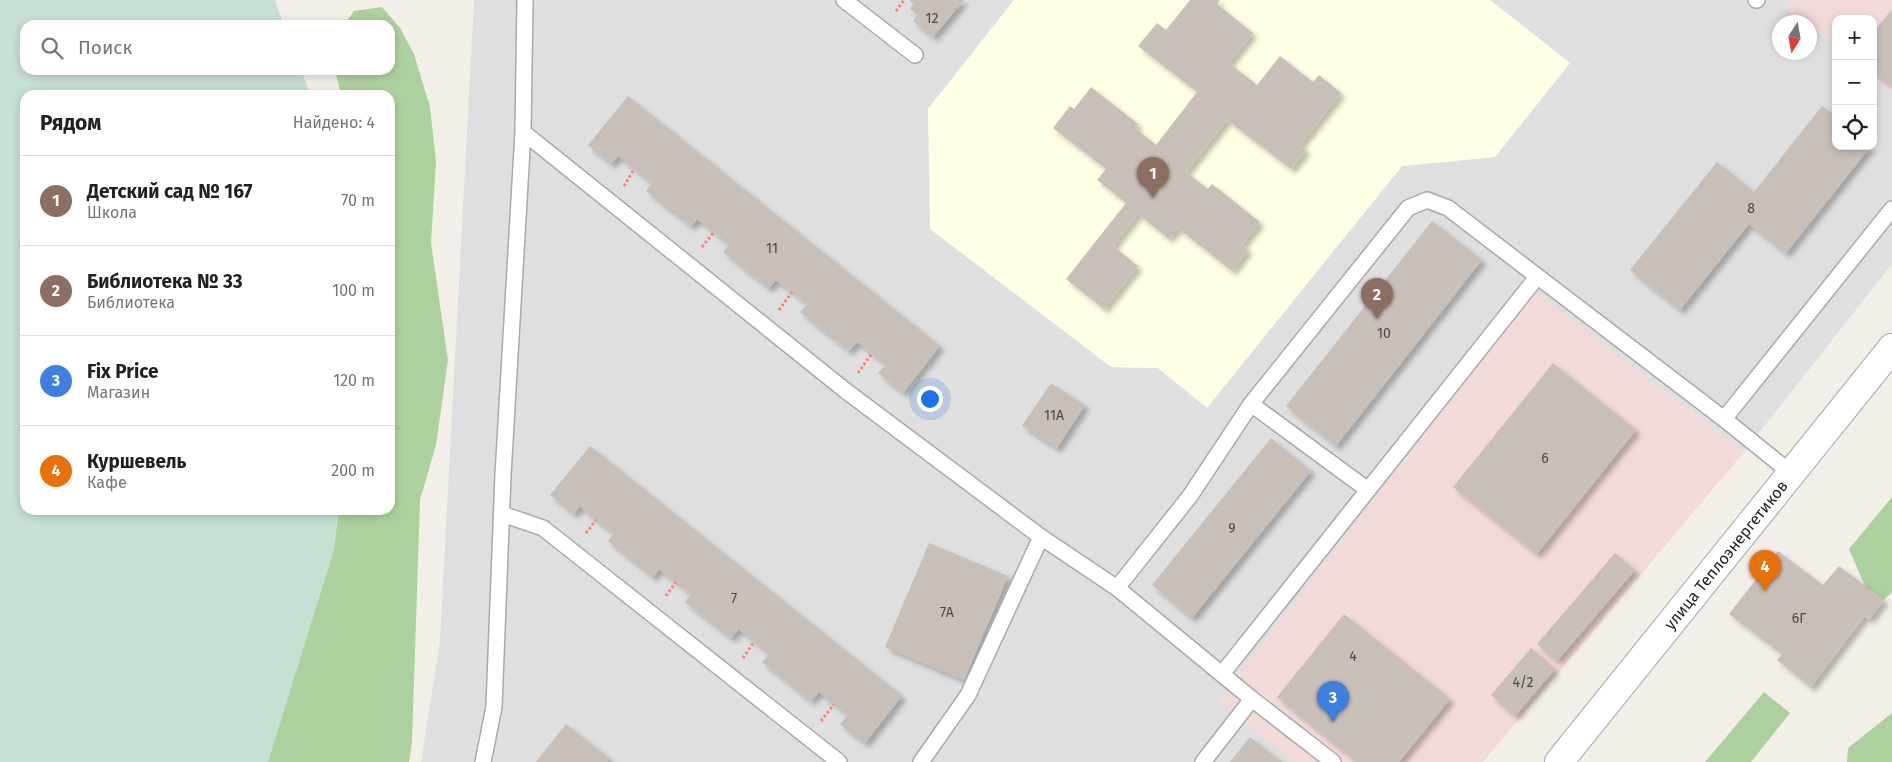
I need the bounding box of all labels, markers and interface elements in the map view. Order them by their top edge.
house number: 12 [926,10,939,27]
north arrow [1772,15,1817,60]
map controls [1832,15,1877,150]
button: + [1832,15,1877,60]
search box [20,20,395,75]
icon: search [38,34,66,62]
text: Поиск [78,36,132,59]
button: − [1832,60,1877,105]
button: locate [1832,105,1877,150]
text: Рядом [40,110,101,136]
text: Найдено: 4 [293,113,375,132]
pin: 1 [1137,157,1169,198]
text: Детский сад № 167 [87,180,252,203]
text: 1 [52,191,60,210]
text: 70 m [341,191,375,210]
house number: 8 [1747,200,1755,217]
text: Школа [87,203,137,222]
house number: 11 [766,240,778,257]
text: Библиотека № 33 [87,270,243,293]
pin: 2 [1361,278,1393,319]
text: 2 [52,281,60,300]
text: 100 m [332,281,375,300]
text: Библиотека [87,293,175,312]
house number: 10 [1377,325,1391,342]
text: Fix Price [87,360,159,383]
text: 3 [52,371,60,390]
text: 120 m [333,371,375,390]
text: Магазин [87,383,150,402]
your location [917,386,943,412]
house number: 11А [1044,407,1064,424]
text: Куршевель [87,450,187,473]
house number: 6 [1541,450,1549,467]
text: 4 [51,461,61,480]
text: 200 m [331,461,375,480]
text: Кафе [87,473,127,492]
street label: улица Теплоэнергетиков [1660,476,1792,633]
house number: 9 [1228,520,1236,537]
pin: 4 [1749,550,1781,591]
house number: 7 [731,590,737,607]
house number: 7А [940,604,954,621]
house number: 6Г [1792,610,1806,627]
house number: 4 [1349,648,1357,665]
house number: 4/2 [1513,674,1533,691]
pin: 3 [1317,681,1349,722]

